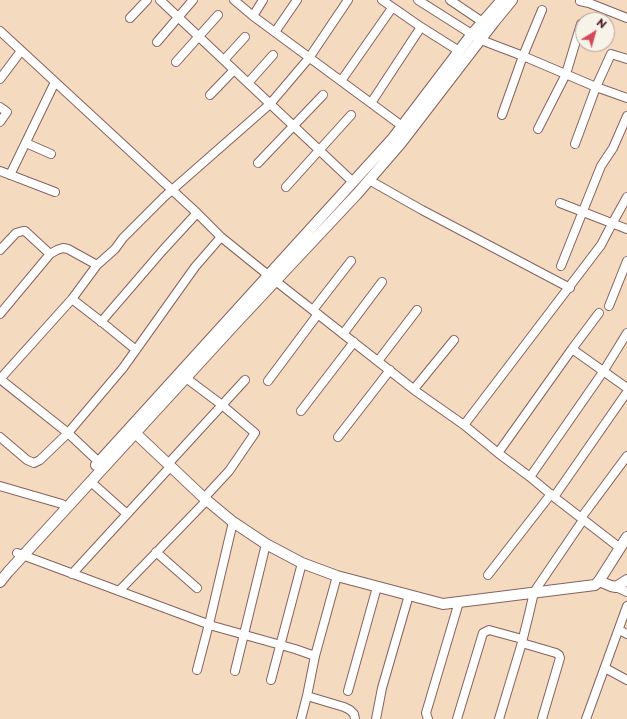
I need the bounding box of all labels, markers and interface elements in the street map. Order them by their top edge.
north arrow [575,12,615,52]
text: N [593,13,611,32]

